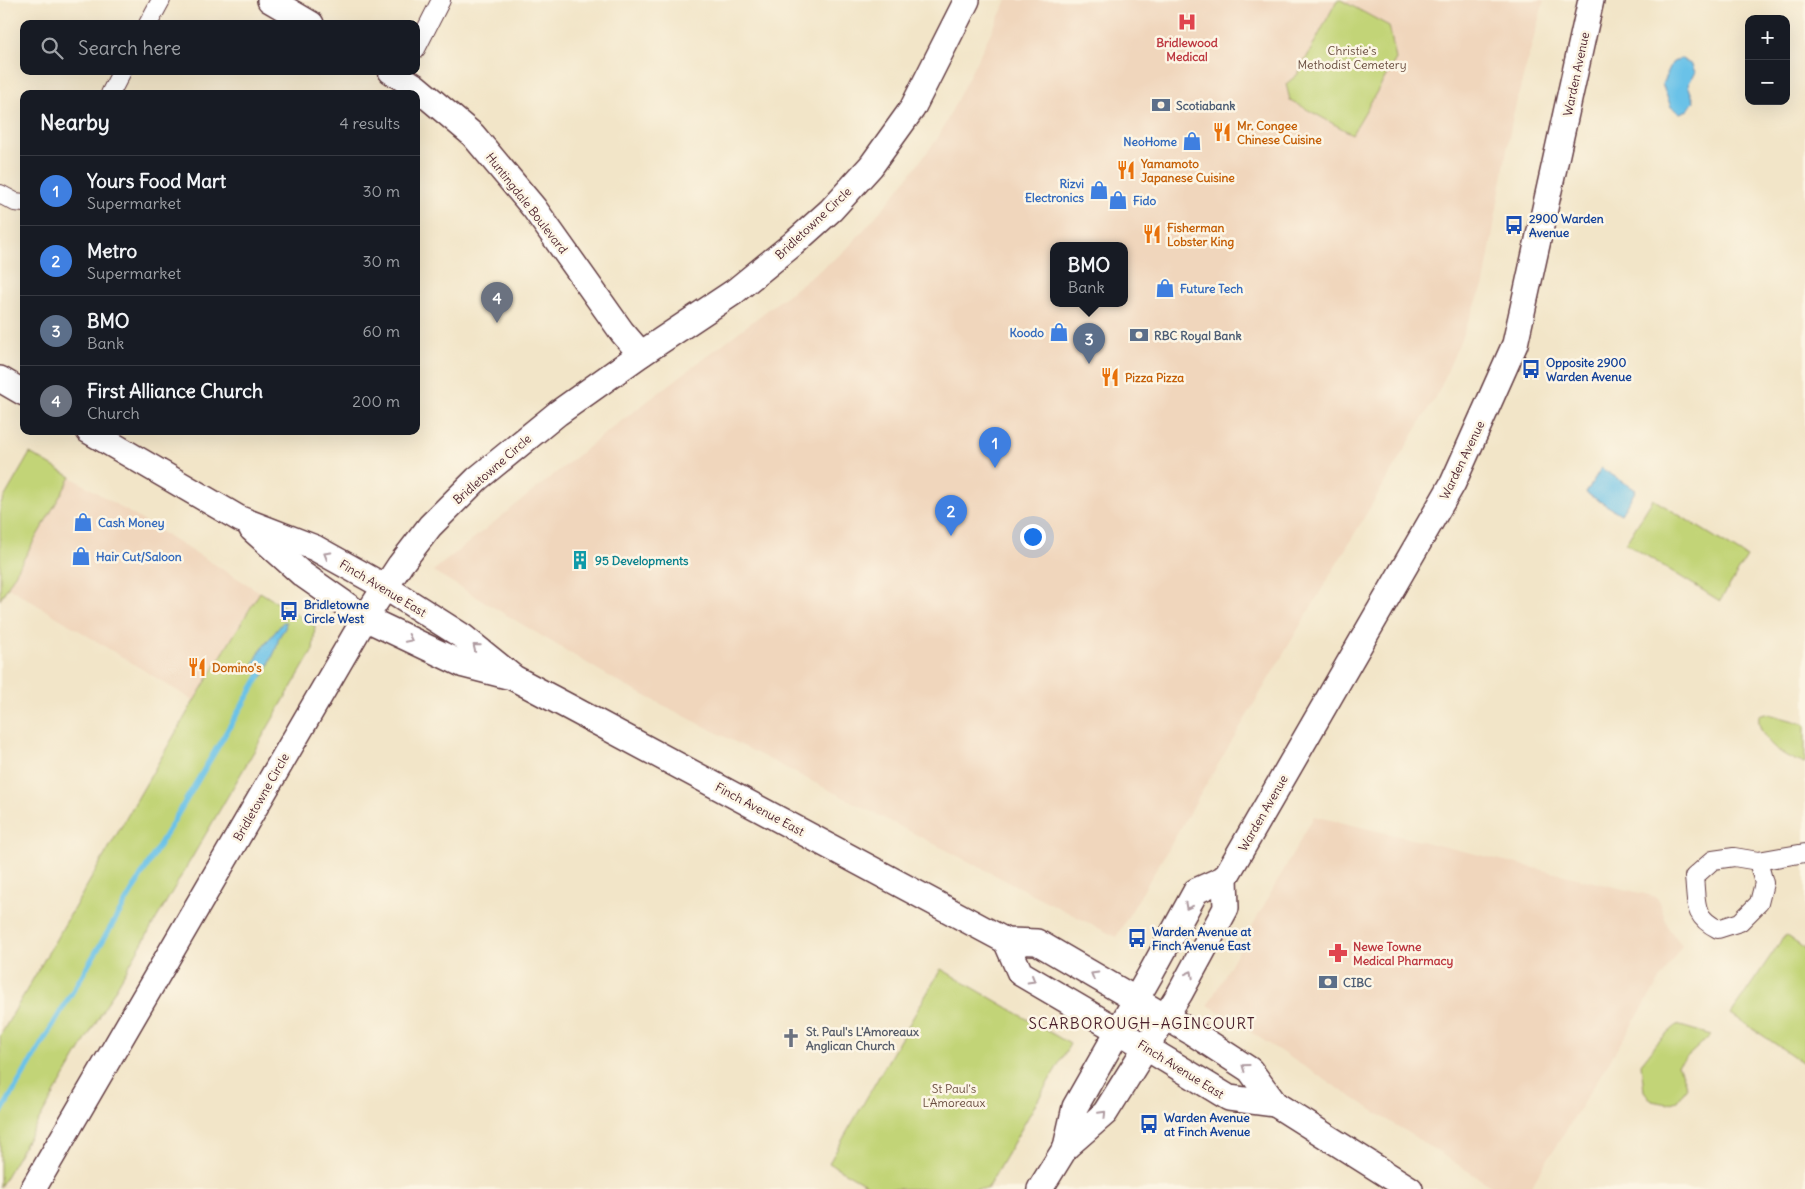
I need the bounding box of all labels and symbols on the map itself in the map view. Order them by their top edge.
hospital icon: Bridlewood Medical [1176,11,1198,33]
street label: Warden Avenue [1560,31,1592,117]
place label: Bridlewood Medical [1156,35,1218,64]
park label: Christie's Methodist Cemetery [1297,43,1407,72]
bank icon: Scotiabank [1150,94,1172,116]
place label: Scotiabank [1176,98,1235,113]
place label: Mr. Congee Chinese Cuisine [1237,118,1322,147]
restaurant icon: Mr. Congee Chinese Cuisine [1211,121,1233,143]
shop icon: NeoHome [1181,130,1203,152]
place label: NeoHome [1123,134,1178,149]
street label: Huntingdale Boulevard [483,150,571,256]
place label: Yamamoto Japanese Cuisine [1140,156,1235,186]
restaurant icon: Yamamoto Japanese Cuisine [1115,159,1137,181]
place label: Rizvi Electronics [1025,176,1085,205]
shop icon: Rizvi Electronics [1088,179,1110,201]
street label: Bridletowne Circle [772,184,854,262]
shop icon: Fido [1107,189,1129,211]
place label: Fido [1133,193,1157,208]
place label: 2900 Warden Avenue [1529,211,1604,240]
bus stop icon: 2900 Warden Avenue [1503,214,1525,236]
place label: Fisherman Lobster King [1167,220,1234,250]
restaurant icon: Fisherman Lobster King [1141,223,1163,245]
shop icon: Future Tech [1154,277,1176,299]
place label: Future Tech [1180,281,1243,296]
pin: 4 [481,282,513,323]
shop icon: Koodo [1048,321,1070,343]
pin: 3 [1073,323,1105,364]
bank icon: RBC Royal Bank [1128,324,1150,346]
place label: Koodo [1009,325,1044,340]
place label: RBC Royal Bank [1154,328,1242,344]
place label: Opposite 2900 Warden Avenue [1546,355,1632,384]
bus stop icon: Opposite 2900 Warden Avenue [1520,358,1542,380]
restaurant icon: Pizza Pizza [1099,366,1121,388]
place label: Pizza Pizza [1125,370,1184,385]
street label: Warden Avenue [1436,418,1488,502]
pin: 1 [979,427,1011,468]
street label: Bridletowne Circle [450,431,534,507]
pin: 2 [935,495,967,536]
shop icon: Cash Money [72,511,94,533]
place label: Cash Money [98,515,165,531]
your location [1020,524,1046,550]
shop icon: Hair Cut/Saloon [70,545,92,567]
place label: Hair Cut/Saloon [96,549,182,564]
building icon: 95 Developments [569,549,591,571]
one-way arrow [324,551,333,561]
place label: 95 Developments [595,553,689,569]
street label: Finch Avenue East [337,556,429,620]
place label: Bridletowne Circle West [304,597,370,626]
bus stop icon: Bridletowne Circle West [278,600,300,622]
one-way arrow [404,633,413,643]
one-way arrow [472,644,482,653]
restaurant icon: Domino's [186,656,208,678]
place label: Domino's [212,660,262,675]
street label: Bridletowne Circle [230,750,292,844]
street label: Warden Avenue [1235,772,1291,854]
street label: Finch Avenue East [713,779,807,839]
one-way arrow [1184,900,1194,909]
place label: Warden Avenue at Finch Avenue East [1152,924,1252,953]
bus stop icon: Warden Avenue at Finch Avenue East [1126,927,1148,949]
place label: Newe Towne Medical Pharmacy [1353,939,1454,969]
pharmacy icon: Newe Towne Medical Pharmacy [1327,942,1349,964]
one-way arrow [1091,971,1100,981]
one-way arrow [1184,971,1194,980]
bank icon: CIBC [1317,971,1339,993]
one-way arrow [1026,974,1035,984]
place label: CIBC [1343,975,1372,990]
district label: SCARBOROUGH–AGINCOURT [1028,1014,1256,1033]
place label: St. Paul's L'Amoreaux Anglican Church [806,1024,919,1054]
church icon: St. Paul's L'Amoreaux Anglican Church [780,1027,802,1049]
street label: Finch Avenue East [1135,1037,1227,1101]
one-way arrow [1241,1064,1250,1073]
park label: St Paul's L'Amoreaux [922,1081,986,1110]
place label: Warden Avenue at Finch Avenue [1164,1110,1251,1139]
one-way arrow [1097,1111,1106,1120]
bus stop icon: Warden Avenue at Finch Avenue [1138,1113,1160,1135]

